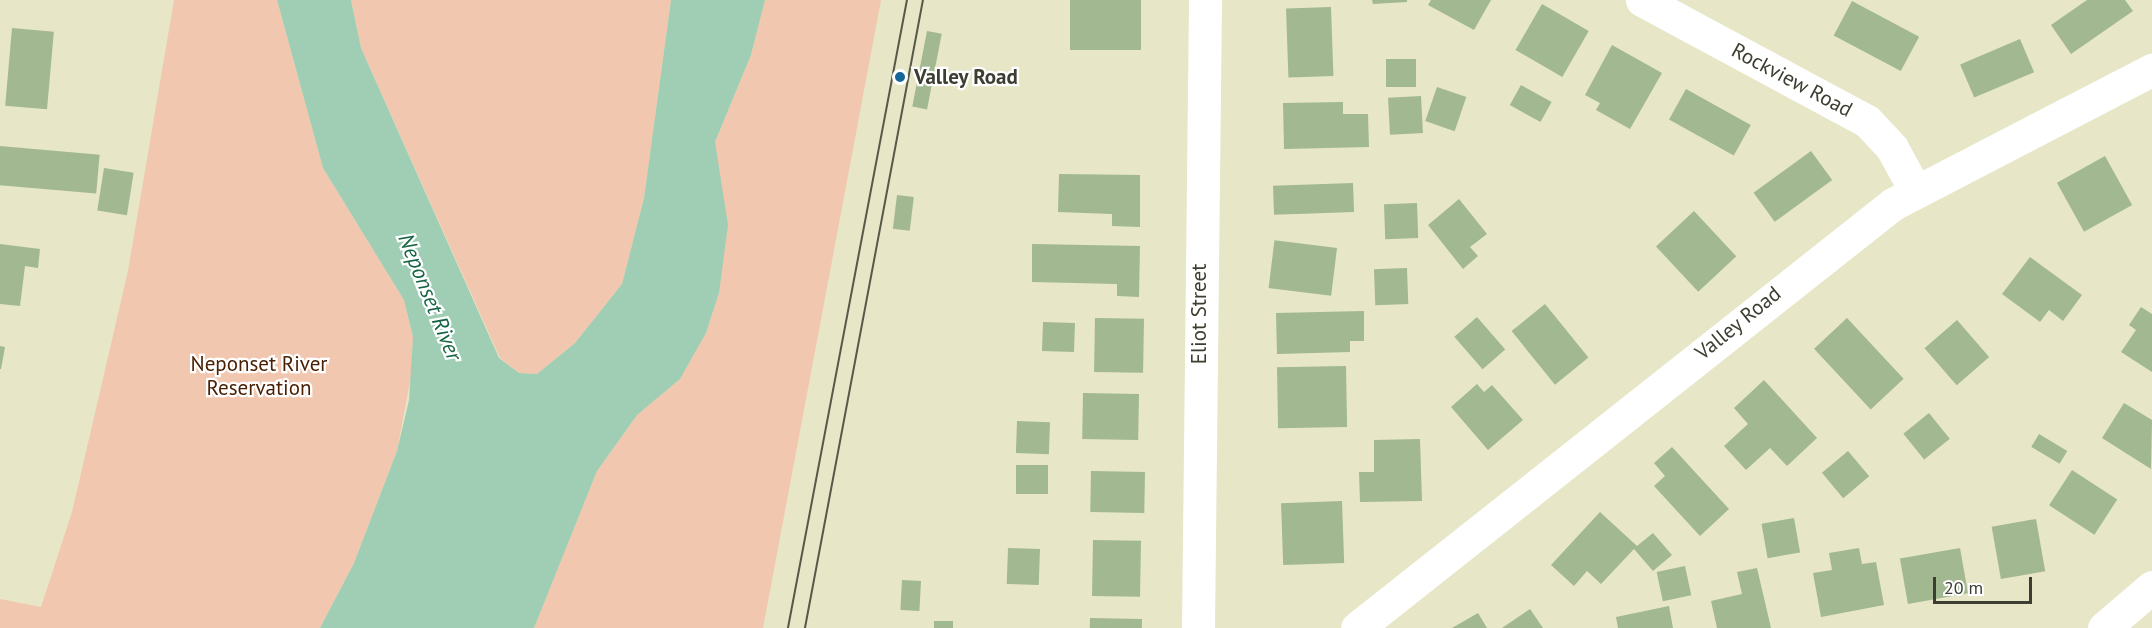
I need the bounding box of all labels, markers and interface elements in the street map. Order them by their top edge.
street label: Rockview Road [1727,37,1857,123]
place label: Valley Road [914,64,1019,90]
marker: Valley Road [891,68,909,86]
water label: Neponset River [393,230,467,364]
street label: Eliot Street [1186,264,1212,364]
street label: Valley Road [1690,281,1786,365]
park label: Neponset River Reservation [191,351,327,401]
scale bar [1936,565,2035,603]
text: 20 m [1944,576,1983,599]

